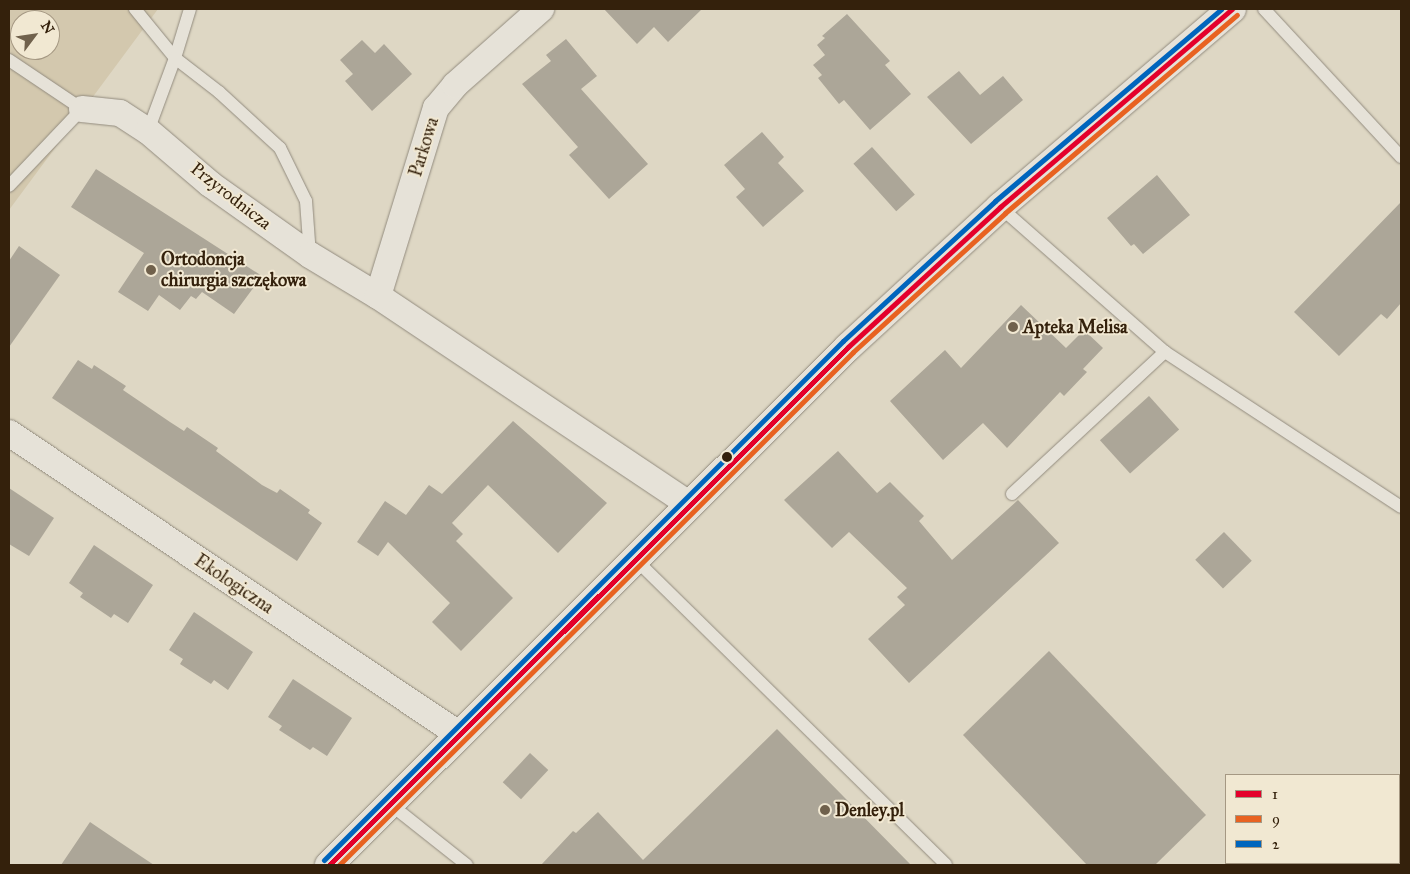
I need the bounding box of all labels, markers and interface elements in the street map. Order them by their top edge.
north arrow [10,10,60,60]
text: N [37,18,58,37]
street label: Parkowa [405,115,443,179]
street label: Przyrodnicza [186,158,276,234]
place label: Ortodoncja chirurgia szczękowa [161,249,306,292]
marker: Ortodoncja chirurgia szczękowa [145,264,157,276]
place label: Apteka Melisa [1023,316,1128,338]
marker: Apteka Melisa [1007,321,1019,333]
unlabelled marker [722,452,732,462]
street label: Ekologiczna [190,550,278,618]
legend [1225,774,1400,864]
text: 1 [1272,785,1278,803]
place label: Denley.pl [835,799,904,821]
marker: Denley.pl [819,804,831,816]
text: 9 [1272,810,1280,828]
text: 2 [1272,835,1279,853]

